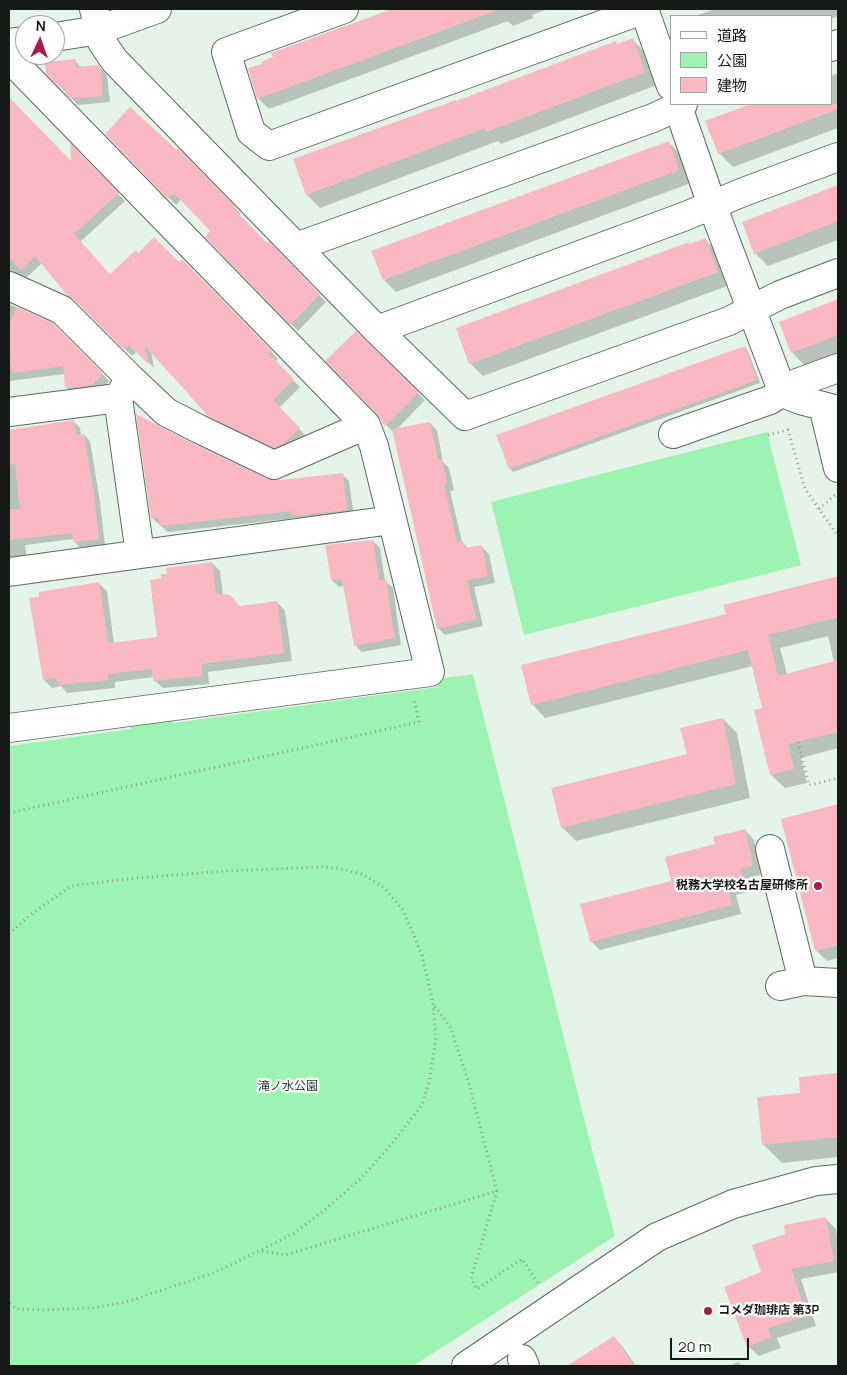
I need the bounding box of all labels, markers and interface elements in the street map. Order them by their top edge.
north arrow [15,15,65,65]
legend [670,15,832,105]
text: N [35,16,46,35]
text: 道路 [717,25,747,46]
text: 公園 [717,50,747,71]
text: 建物 [717,75,747,96]
place label: 税務大学校名古屋研修所 [676,879,808,893]
marker: 税務大学校名古屋研修所 [812,880,824,892]
park label: 滝ノ水公園 [258,1080,318,1094]
place label: コメダ珈琲店 第3P [718,1304,819,1318]
marker: コメダ珈琲店 第3P [702,1305,714,1317]
scale bar [672,1328,751,1360]
text: 20 m [678,1336,711,1357]

